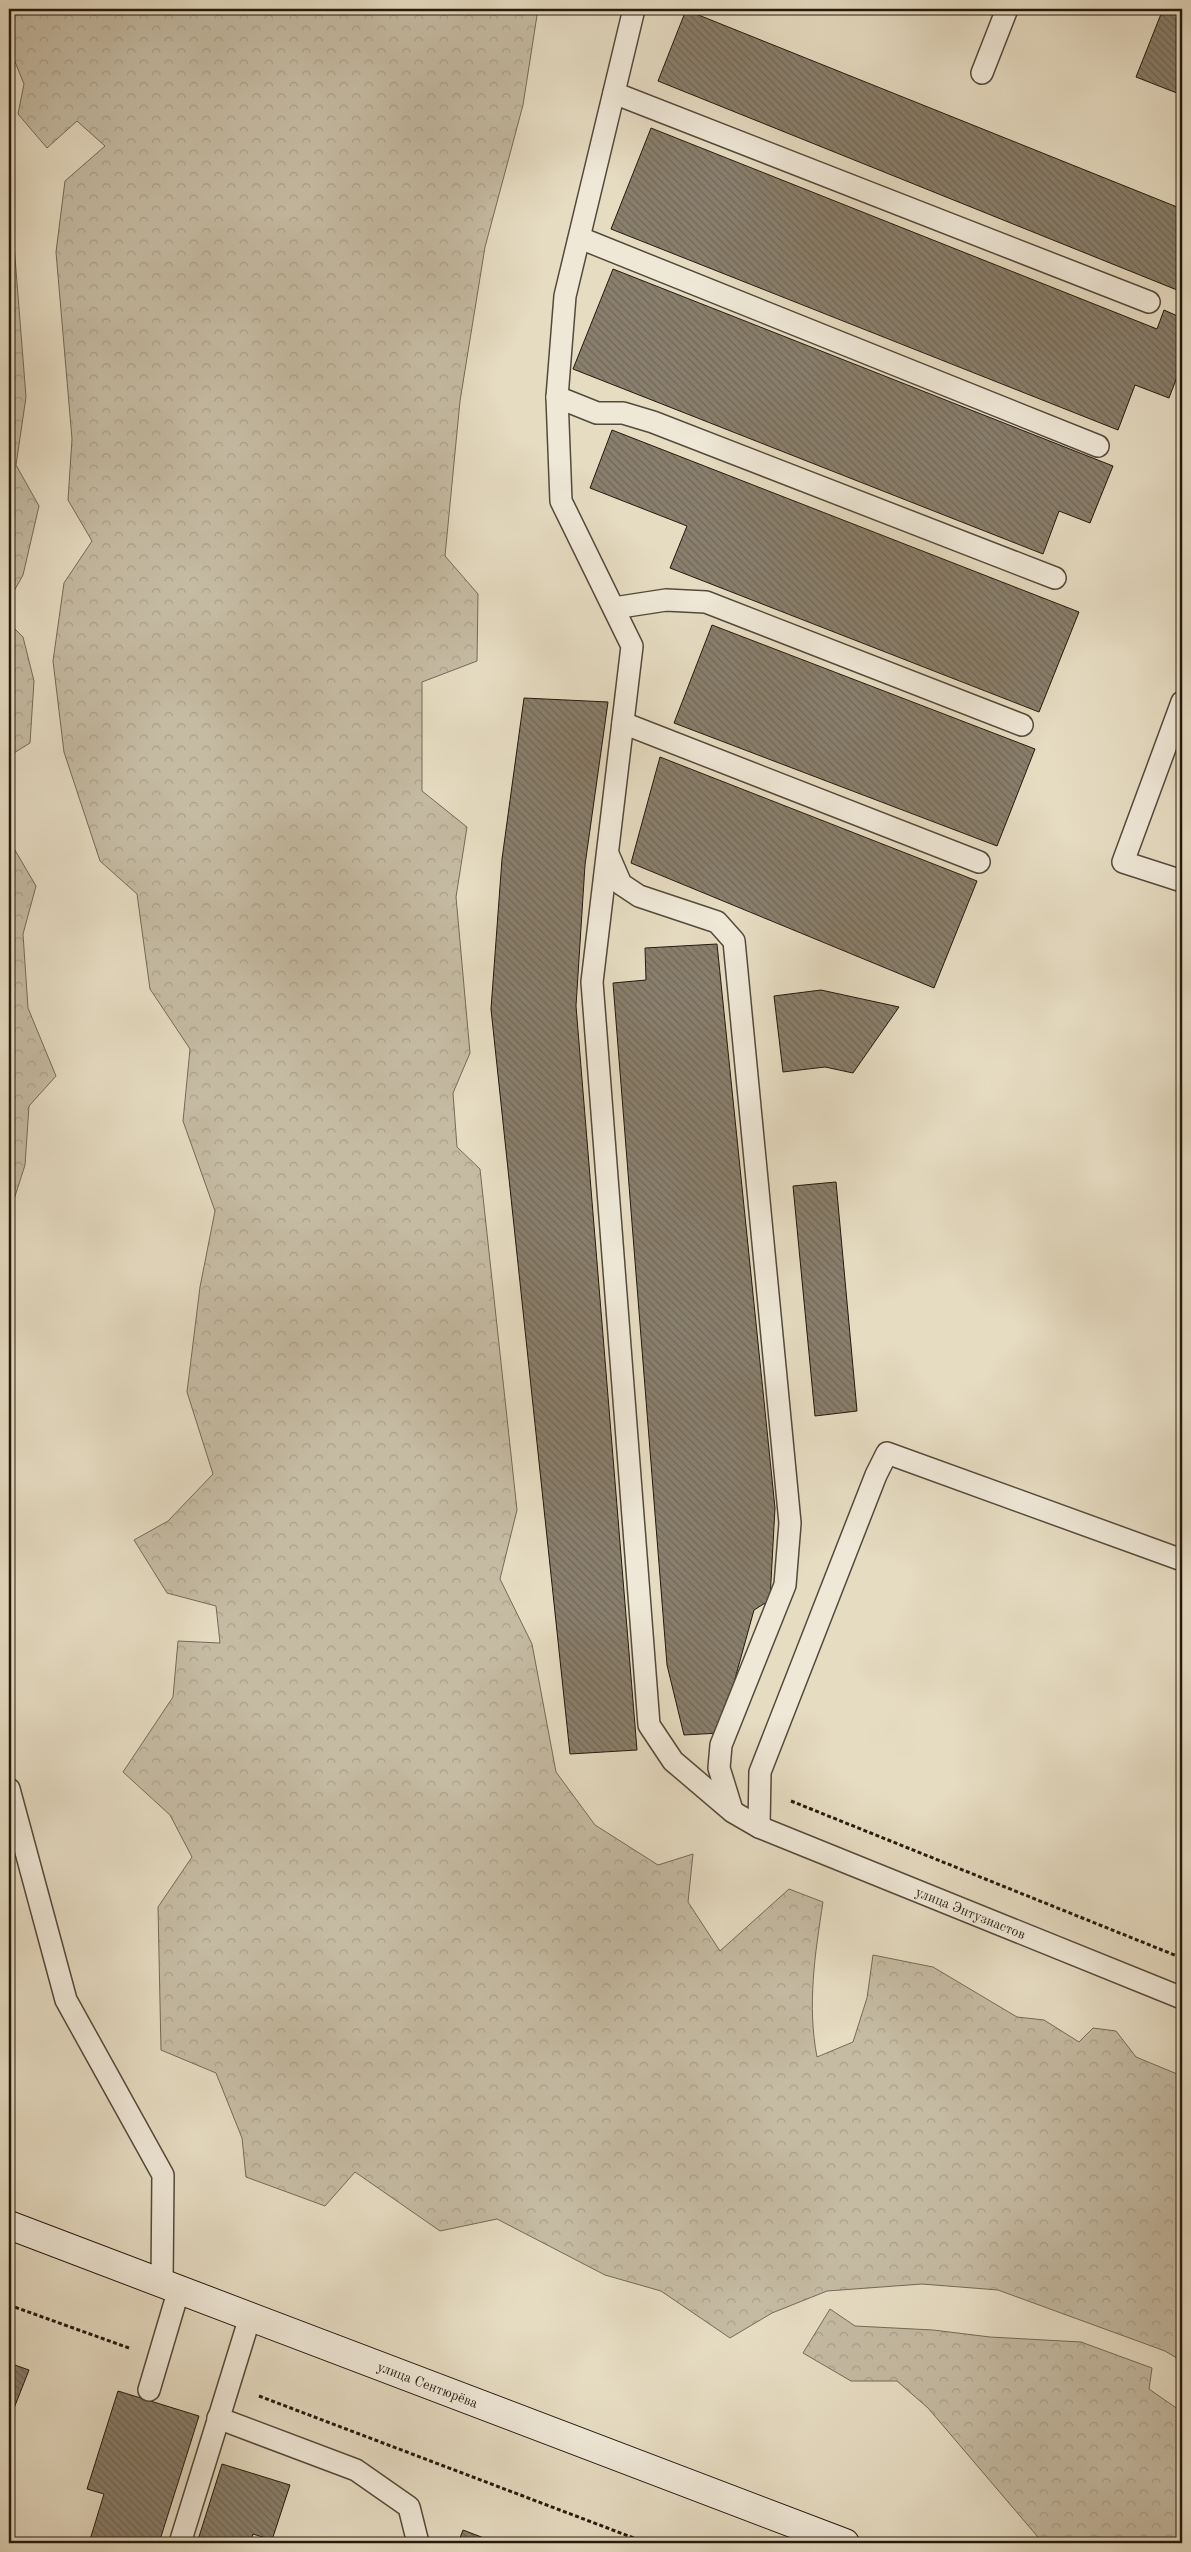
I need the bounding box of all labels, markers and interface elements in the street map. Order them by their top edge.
street label: улица Энтузиастов [913,1885,1028,1942]
street label: улица Сентюрёва [375,2360,480,2411]

